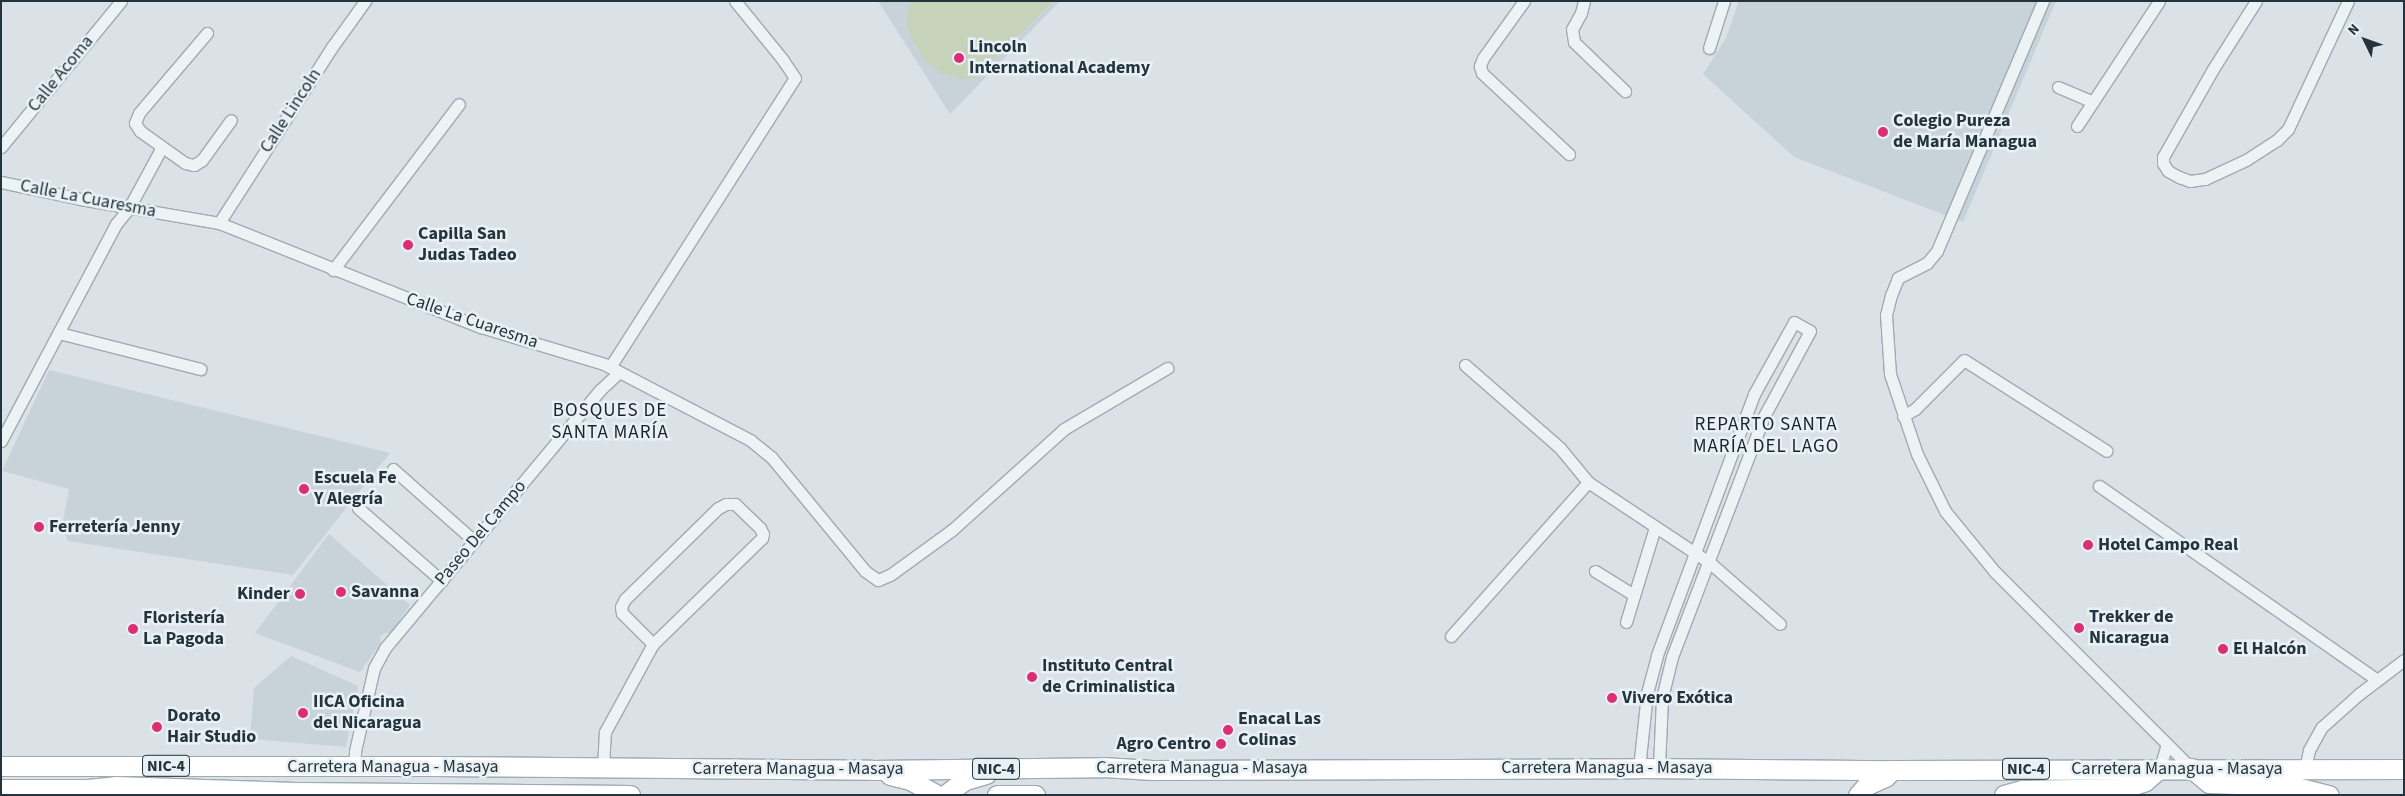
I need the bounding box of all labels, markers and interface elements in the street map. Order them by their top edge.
north arrow [2340,15,2390,65]
text: N [2343,20,2364,40]
street label: Calle Acoma [24,31,98,117]
place label: Lincoln International Academy [969,37,1150,80]
marker: Lincoln International Academy [953,52,965,64]
street label: Calle Lincoln [256,65,326,157]
place label: Colegio Pureza de María Managua [1893,111,2037,154]
marker: Colegio Pureza de María Managua [1877,126,1889,138]
street label: Calle La Cuaresma [18,175,158,223]
place label: Capilla San Judas Tadeo [418,224,517,266]
marker: Capilla San Judas Tadeo [402,239,414,251]
street label: Calle La Cuaresma [403,288,541,354]
district label: BOSQUES DE SANTA MARÍA [550,400,670,444]
district label: REPARTO SANTA MARÍA DEL LAGO [1691,414,1841,458]
place label: Escuela Fe Y Alegría [314,468,396,510]
street label: Paseo Del Campo [431,476,531,590]
marker: Escuela Fe Y Alegría [298,483,310,495]
place label: Ferretería Jenny [49,516,180,538]
marker: Ferretería Jenny [33,521,45,533]
place label: Hotel Campo Real [2098,534,2238,556]
marker: Hotel Campo Real [2082,539,2094,551]
place label: Savanna [351,581,419,603]
place label: Kinder [237,583,290,605]
marker: Savanna [335,586,347,598]
marker: Kinder [294,588,306,600]
place label: Trekker de Nicaragua [2089,607,2174,650]
place label: Floristería La Pagoda [143,608,225,650]
marker: Trekker de Nicaragua [2073,622,2085,634]
marker: Floristería La Pagoda [127,623,139,635]
place label: El Halcón [2233,638,2307,660]
marker: El Halcón [2217,643,2229,655]
place label: Instituto Central de Criminalistica [1042,656,1175,699]
marker: Instituto Central de Criminalistica [1026,671,1038,683]
place label: Vivero Exótica [1622,687,1733,709]
place label: IICA Oficina del Nicaragua [313,692,422,734]
marker: Vivero Exótica [1606,692,1618,704]
place label: Dorato Hair Studio [167,706,256,749]
marker: IICA Oficina del Nicaragua [297,707,309,719]
place label: Enacal Las Colinas [1238,709,1321,752]
marker: Dorato Hair Studio [151,721,163,733]
marker: Enacal Las Colinas [1222,724,1234,736]
place label: Agro Centro [1117,733,1211,755]
marker: Agro Centro [1215,738,1227,750]
road number: NIC-4 [141,752,191,779]
street label: Carretera Managua - Masaya [287,756,499,778]
road number: NIC-4 [971,756,1021,782]
road number: NIC-4 [2001,756,2051,782]
street label: Carretera Managua - Masaya [1096,757,1308,779]
street label: Carretera Managua - Masaya [1501,757,1713,779]
street label: Carretera Managua - Masaya [692,758,904,780]
street label: Carretera Managua - Masaya [2071,758,2283,780]

